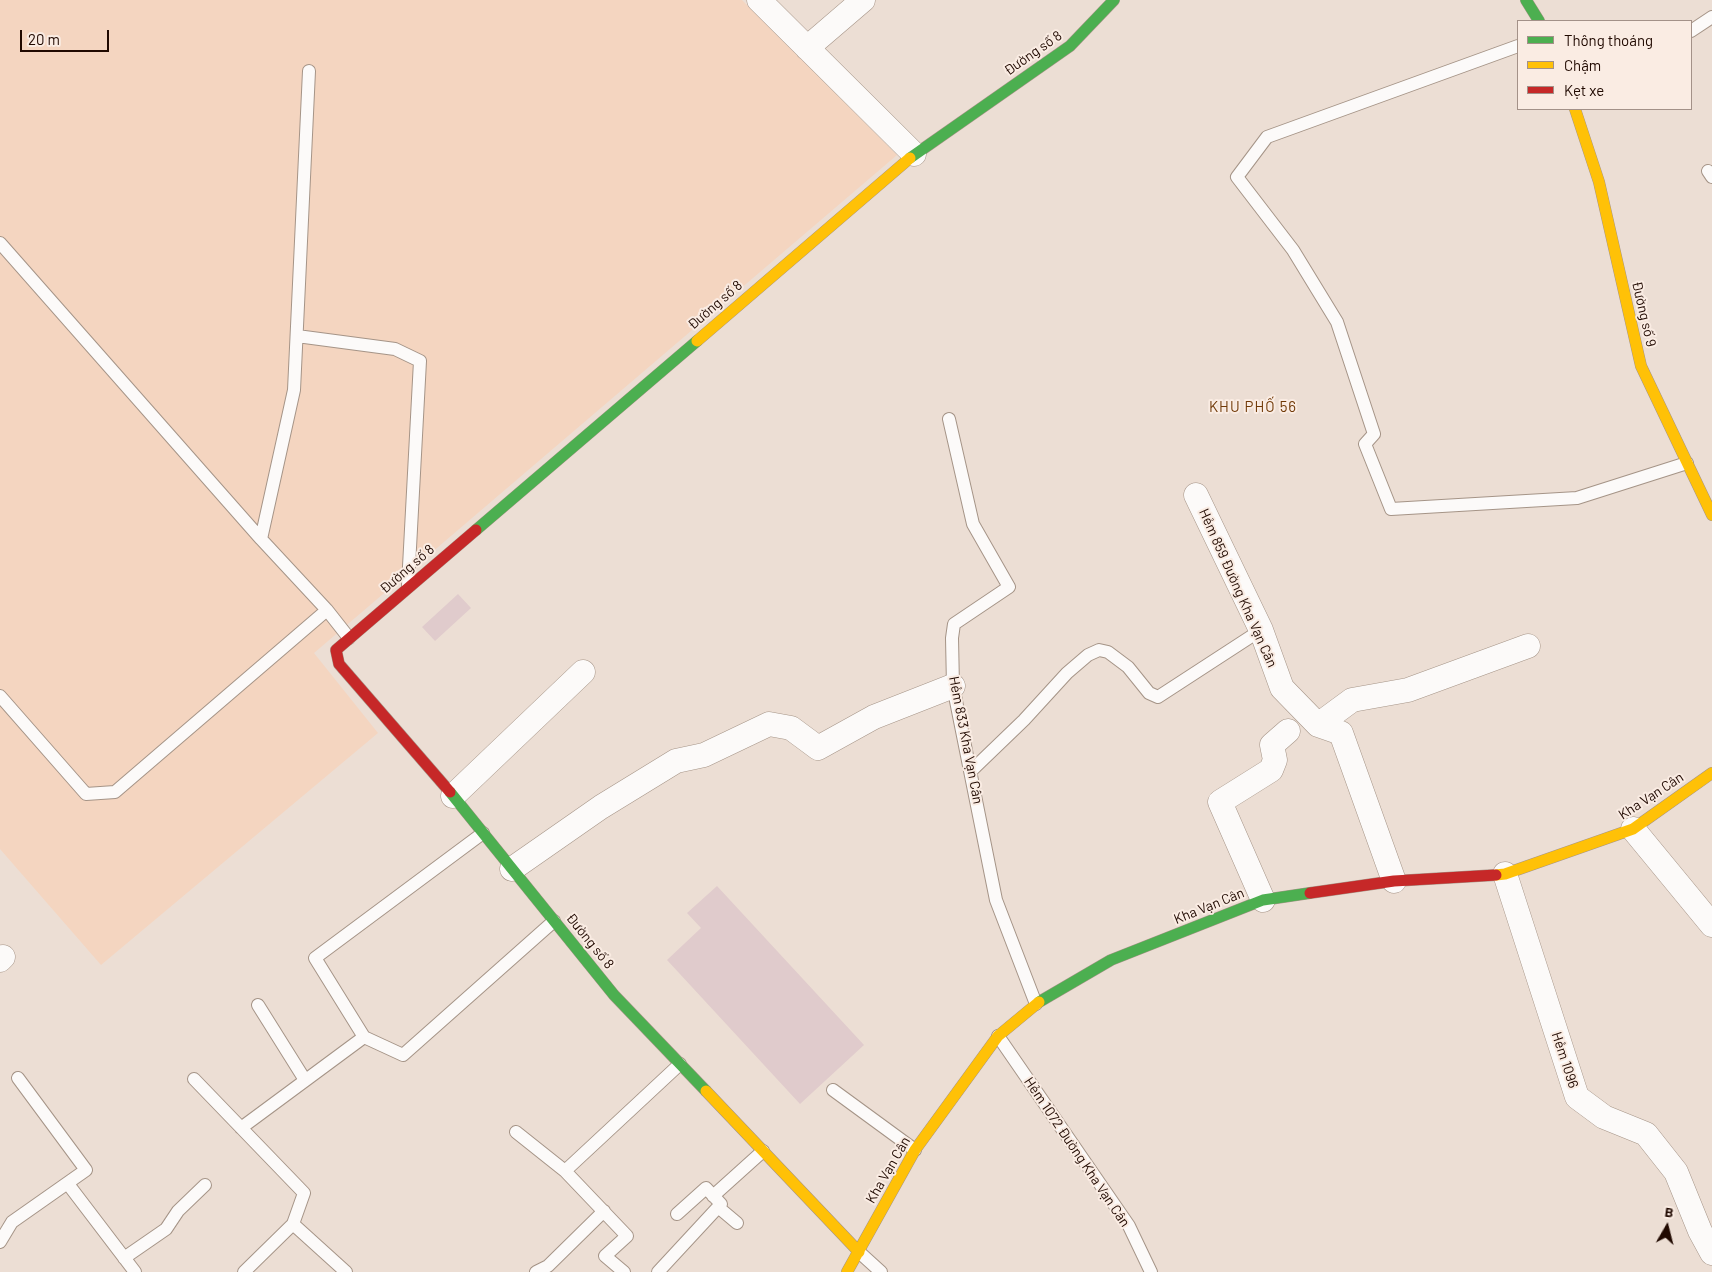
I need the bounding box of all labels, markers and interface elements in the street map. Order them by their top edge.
scale bar [22,20,111,52]
legend [1517,20,1692,110]
street label: Đường số 8 [1001,27,1065,79]
text: 20 m [28,30,60,48]
text: Thông thoáng [1564,31,1653,49]
text: Chậm [1564,56,1601,74]
text: Kẹt xe [1564,81,1604,99]
street label: Đường số 8 [684,277,746,333]
street label: Đường số 9 [1628,280,1660,348]
district label: KHU PHỐ 56 [1208,398,1298,416]
street label: Hẻm 859 Đường Kha Vạn Cân [1195,506,1281,670]
street label: Đường số 8 [376,541,438,597]
street label: Hẻm 833 Kha Vạn Cân [945,675,987,805]
street label: Kha Vạn Cân [1615,769,1687,823]
street label: Kha Vạn Cân [1171,884,1247,928]
street label: Đường số 8 [563,910,617,972]
street label: Hẻm 1096 [1548,1030,1582,1090]
street label: Hẻm 1072 Đường Kha Vạn Cân [1020,1074,1134,1230]
street label: Kha Vạn Cân [862,1134,914,1206]
north arrow [1642,1202,1692,1252]
text: B [1664,1203,1675,1221]

